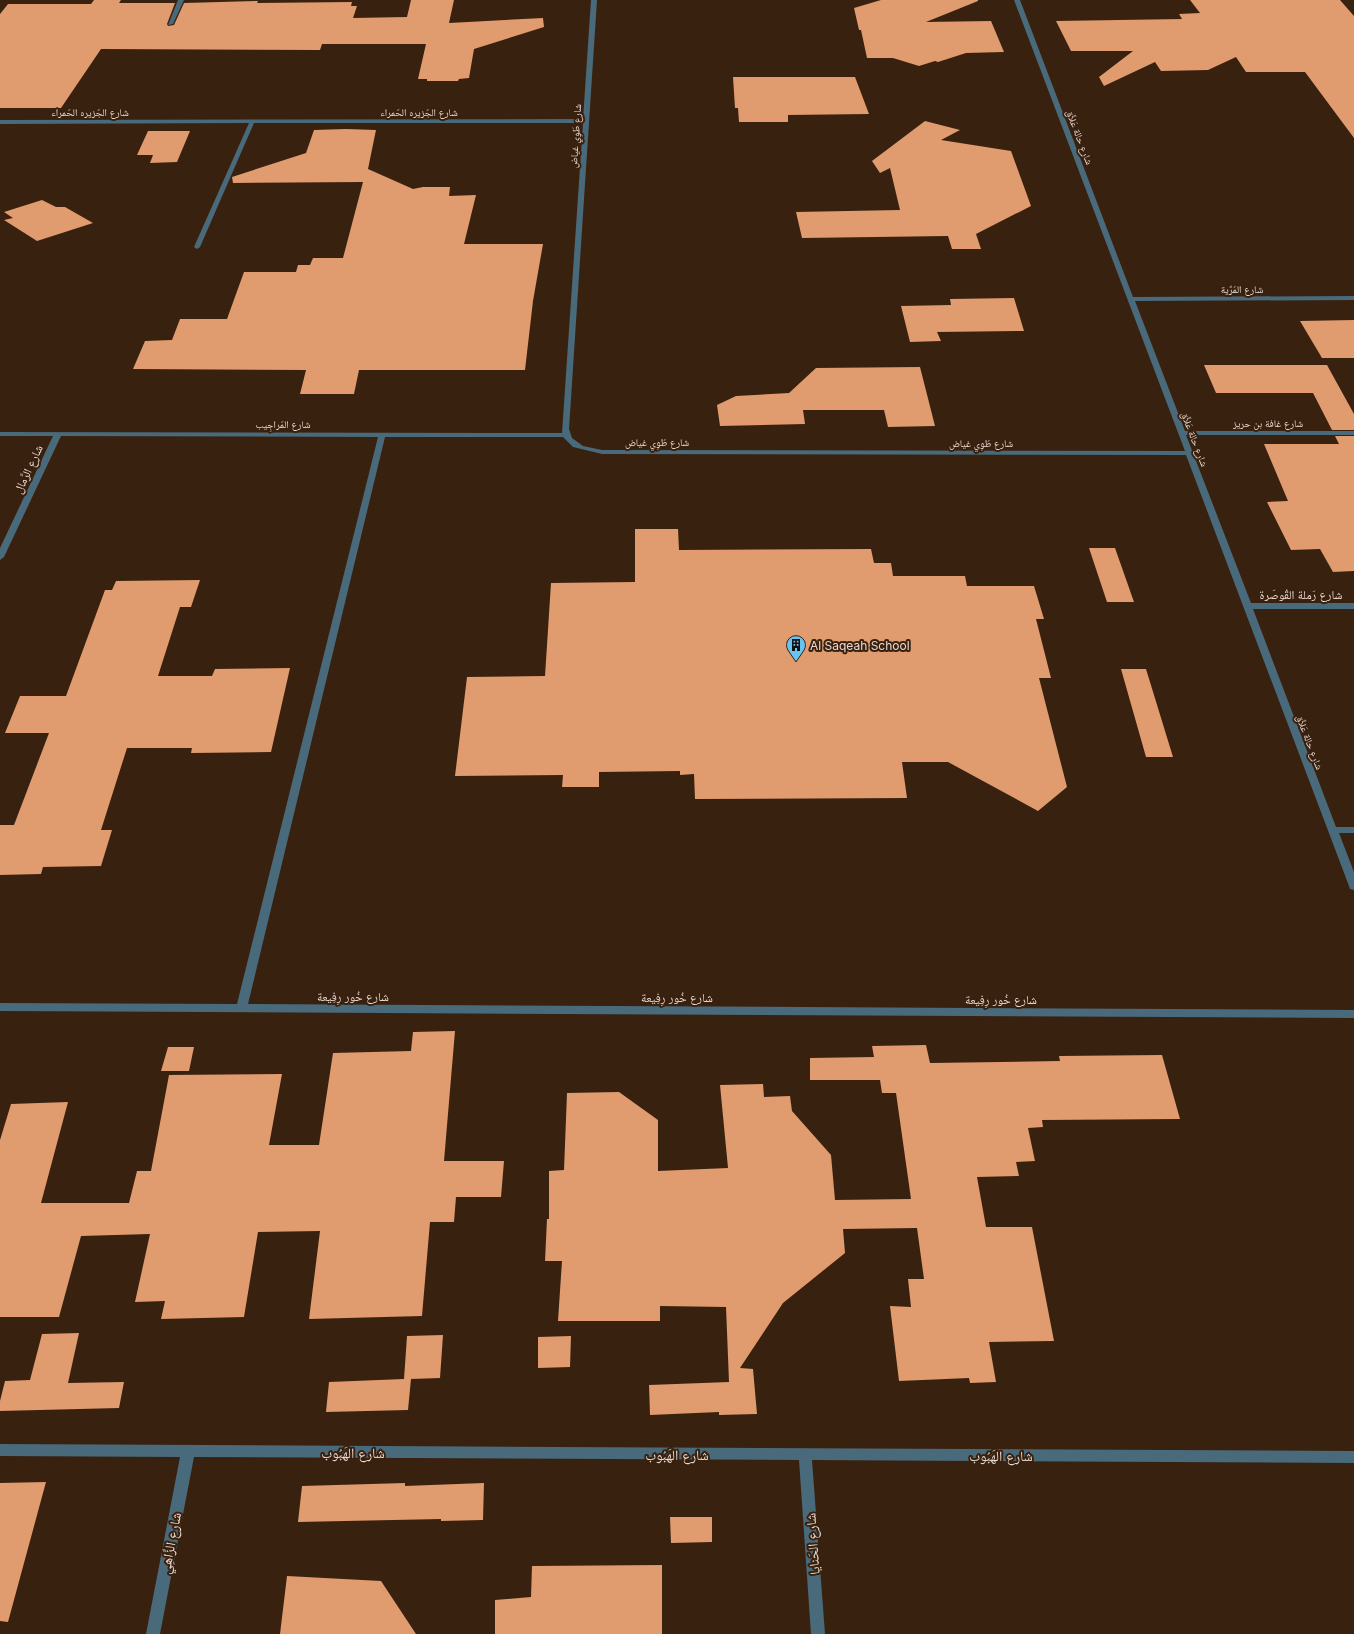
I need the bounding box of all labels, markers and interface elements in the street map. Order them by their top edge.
street label: شارع طَوِي غياض [567,103,586,169]
street label: شارع الجَزيره الحَمراء [51,106,129,119]
street label: شارع الجَزيره الحَمراء [380,106,458,119]
street label: شارع حالة عَلاَّق [1063,108,1096,167]
street label: شارع المَرِّية [1221,283,1264,296]
street label: شارع حالة عَلاَّق [1178,410,1211,469]
street label: شارع غافة بن حريز [1232,417,1304,430]
street label: شارع المَراجِيب [255,418,311,432]
street label: شارع طَوِي غياض [625,436,690,451]
street label: شارع طَوِي غياض [949,437,1014,452]
street label: شارع الرِّمال [10,442,47,496]
street label: شارع رَملة القُوصَرة [1260,587,1343,603]
building icon: Al Saqeah School [785,634,807,662]
place label: Al Saqeah School [810,638,910,653]
street label: شارع حالة عَلاَّق [1293,713,1326,772]
street label: شارع خُور رِفِيعة [317,989,389,1005]
street label: شارع خُور رِفِيعة [641,990,713,1006]
street label: شارع خُور رِفِيعة [965,992,1037,1008]
street label: شارع الهَبُوب [321,1444,385,1463]
street label: شارع الهَبُوب [645,1446,709,1465]
street label: شارع الهَبُوب [969,1447,1033,1466]
street label: شارع الزَّاهِي [156,1511,188,1576]
street label: شارع الحَنايا [801,1512,825,1576]

